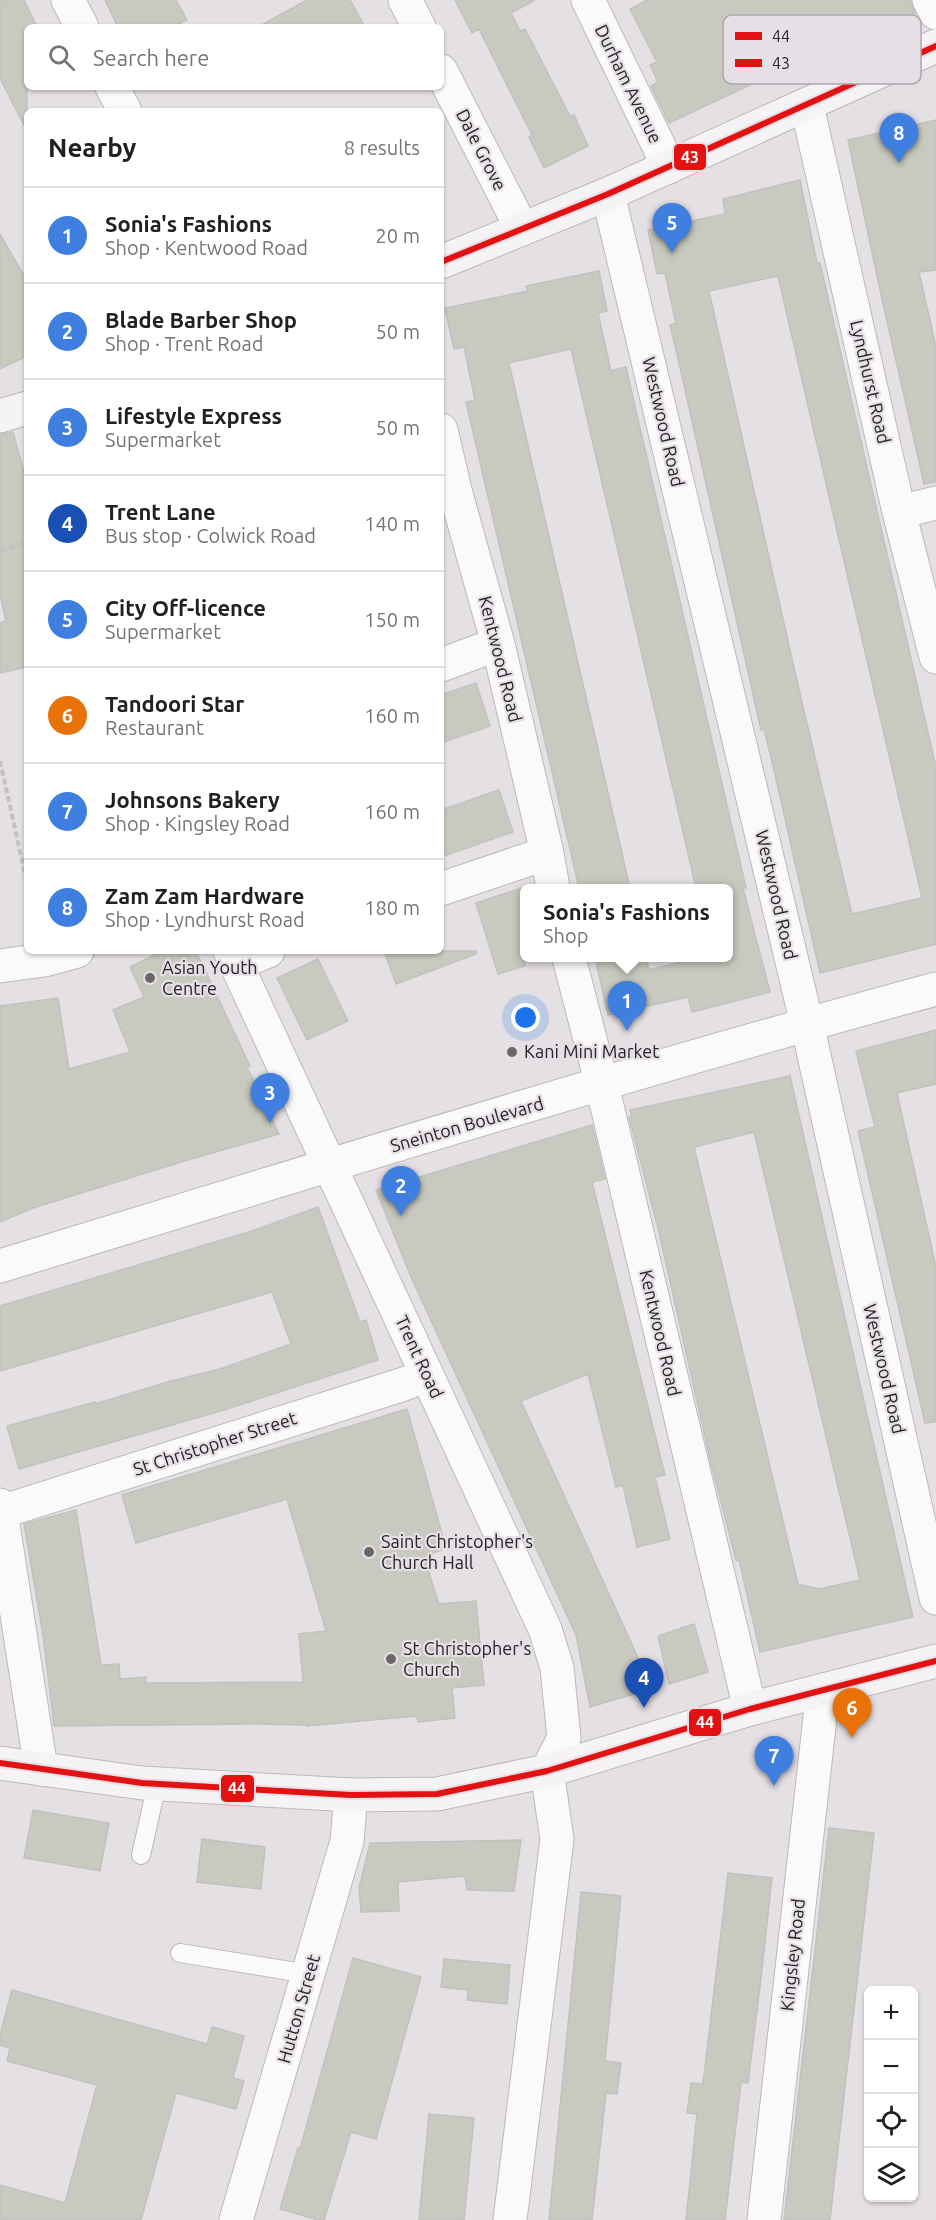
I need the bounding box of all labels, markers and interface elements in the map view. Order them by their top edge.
legend [723,15,921,84]
street label: Durham Avenue [591,21,666,146]
search box [24,24,444,90]
text: 44 [772,27,790,45]
icon: search [45,41,78,74]
text: Search here [93,45,209,70]
text: 43 [772,54,790,72]
street label: Dale Grove [453,106,511,194]
pin: 8 [880,114,918,163]
text: Nearby [48,133,136,162]
text: 8 results [344,136,420,159]
line badge: 43 [673,143,707,171]
text: 43 [681,148,699,166]
pin: 5 [652,204,692,253]
text: Sonia's Fashions [105,211,272,236]
text: 1 [62,224,73,247]
text: 20 m [376,224,420,247]
text: Shop · Kentwood Road [105,236,308,259]
text: Blade Barber Shop [105,307,297,332]
street label: Lyndhurst Road [847,318,895,446]
text: 2 [62,320,73,343]
text: 50 m [376,320,420,343]
text: Shop · Trent Road [105,332,263,355]
street label: Westwood Road [639,355,689,489]
text: Lifestyle Express [105,403,282,428]
text: 3 [62,416,73,439]
text: 50 m [376,416,420,439]
text: Supermarket [105,428,221,451]
text: Trent Lane [105,499,216,524]
text: 4 [62,512,73,535]
text: 140 m [364,512,420,535]
text: Bus stop · Colwick Road [105,524,316,547]
street label: Kentwood Road [476,594,526,724]
text: City Off-licence [105,595,266,620]
text: 5 [62,608,73,631]
text: 150 m [364,608,420,631]
text: Supermarket [105,620,221,643]
text: Tandoori Star [105,691,244,716]
text: 6 [62,704,73,727]
text: 160 m [364,704,420,727]
text: Restaurant [105,716,204,739]
text: Johnsons Bakery [105,787,280,812]
text: 7 [62,800,73,823]
text: 160 m [364,800,420,823]
text: Shop · Kingsley Road [105,812,290,835]
street label: Westwood Road [752,828,802,962]
text: Zam Zam Hardware [105,883,304,908]
popup [520,884,733,962]
text: 8 [62,896,73,919]
text: 180 m [364,896,420,919]
text: Sonia's Fashions [543,899,710,924]
text: Shop · Lyndhurst Road [105,908,305,931]
text: Shop [543,924,588,947]
place label: Asian Youth Centre [162,957,258,998]
marker: Asian Youth Centre [143,971,157,985]
pin: 1 [608,982,646,1031]
your location [511,1003,540,1032]
place label: Kani Mini Market [524,1041,659,1061]
marker: Kani Mini Market [505,1045,519,1059]
pin: 3 [250,1074,290,1123]
street label: Sneinton Boulevard [388,1093,546,1155]
pin: 2 [382,1166,420,1216]
street label: Kentwood Road [637,1268,685,1398]
street label: Westwood Road [860,1302,910,1436]
street label: Trent Road [392,1312,448,1401]
street label: St Christopher Street [131,1407,299,1479]
place label: Saint Christopher's Church Hall [381,1531,533,1572]
marker: Saint Christopher's Church Hall [362,1545,376,1559]
place label: St Christopher's Church [403,1638,531,1679]
marker: St Christopher's Church [384,1652,398,1666]
pin: 4 [624,1658,664,1708]
pin: 6 [832,1688,872,1738]
line badge: 44 [688,1708,722,1737]
text: 44 [696,1713,714,1731]
pin: 7 [754,1736,794,1786]
line badge: 44 [220,1774,255,1803]
text: 44 [228,1779,246,1797]
street label: Kingsley Road [776,1898,808,2012]
street label: Hutton Street [273,1952,323,2065]
map controls [864,1986,918,2202]
button: + [864,1986,918,2040]
button: − [864,2040,918,2094]
button: locate [864,2094,918,2148]
button: layers [864,2148,918,2202]

